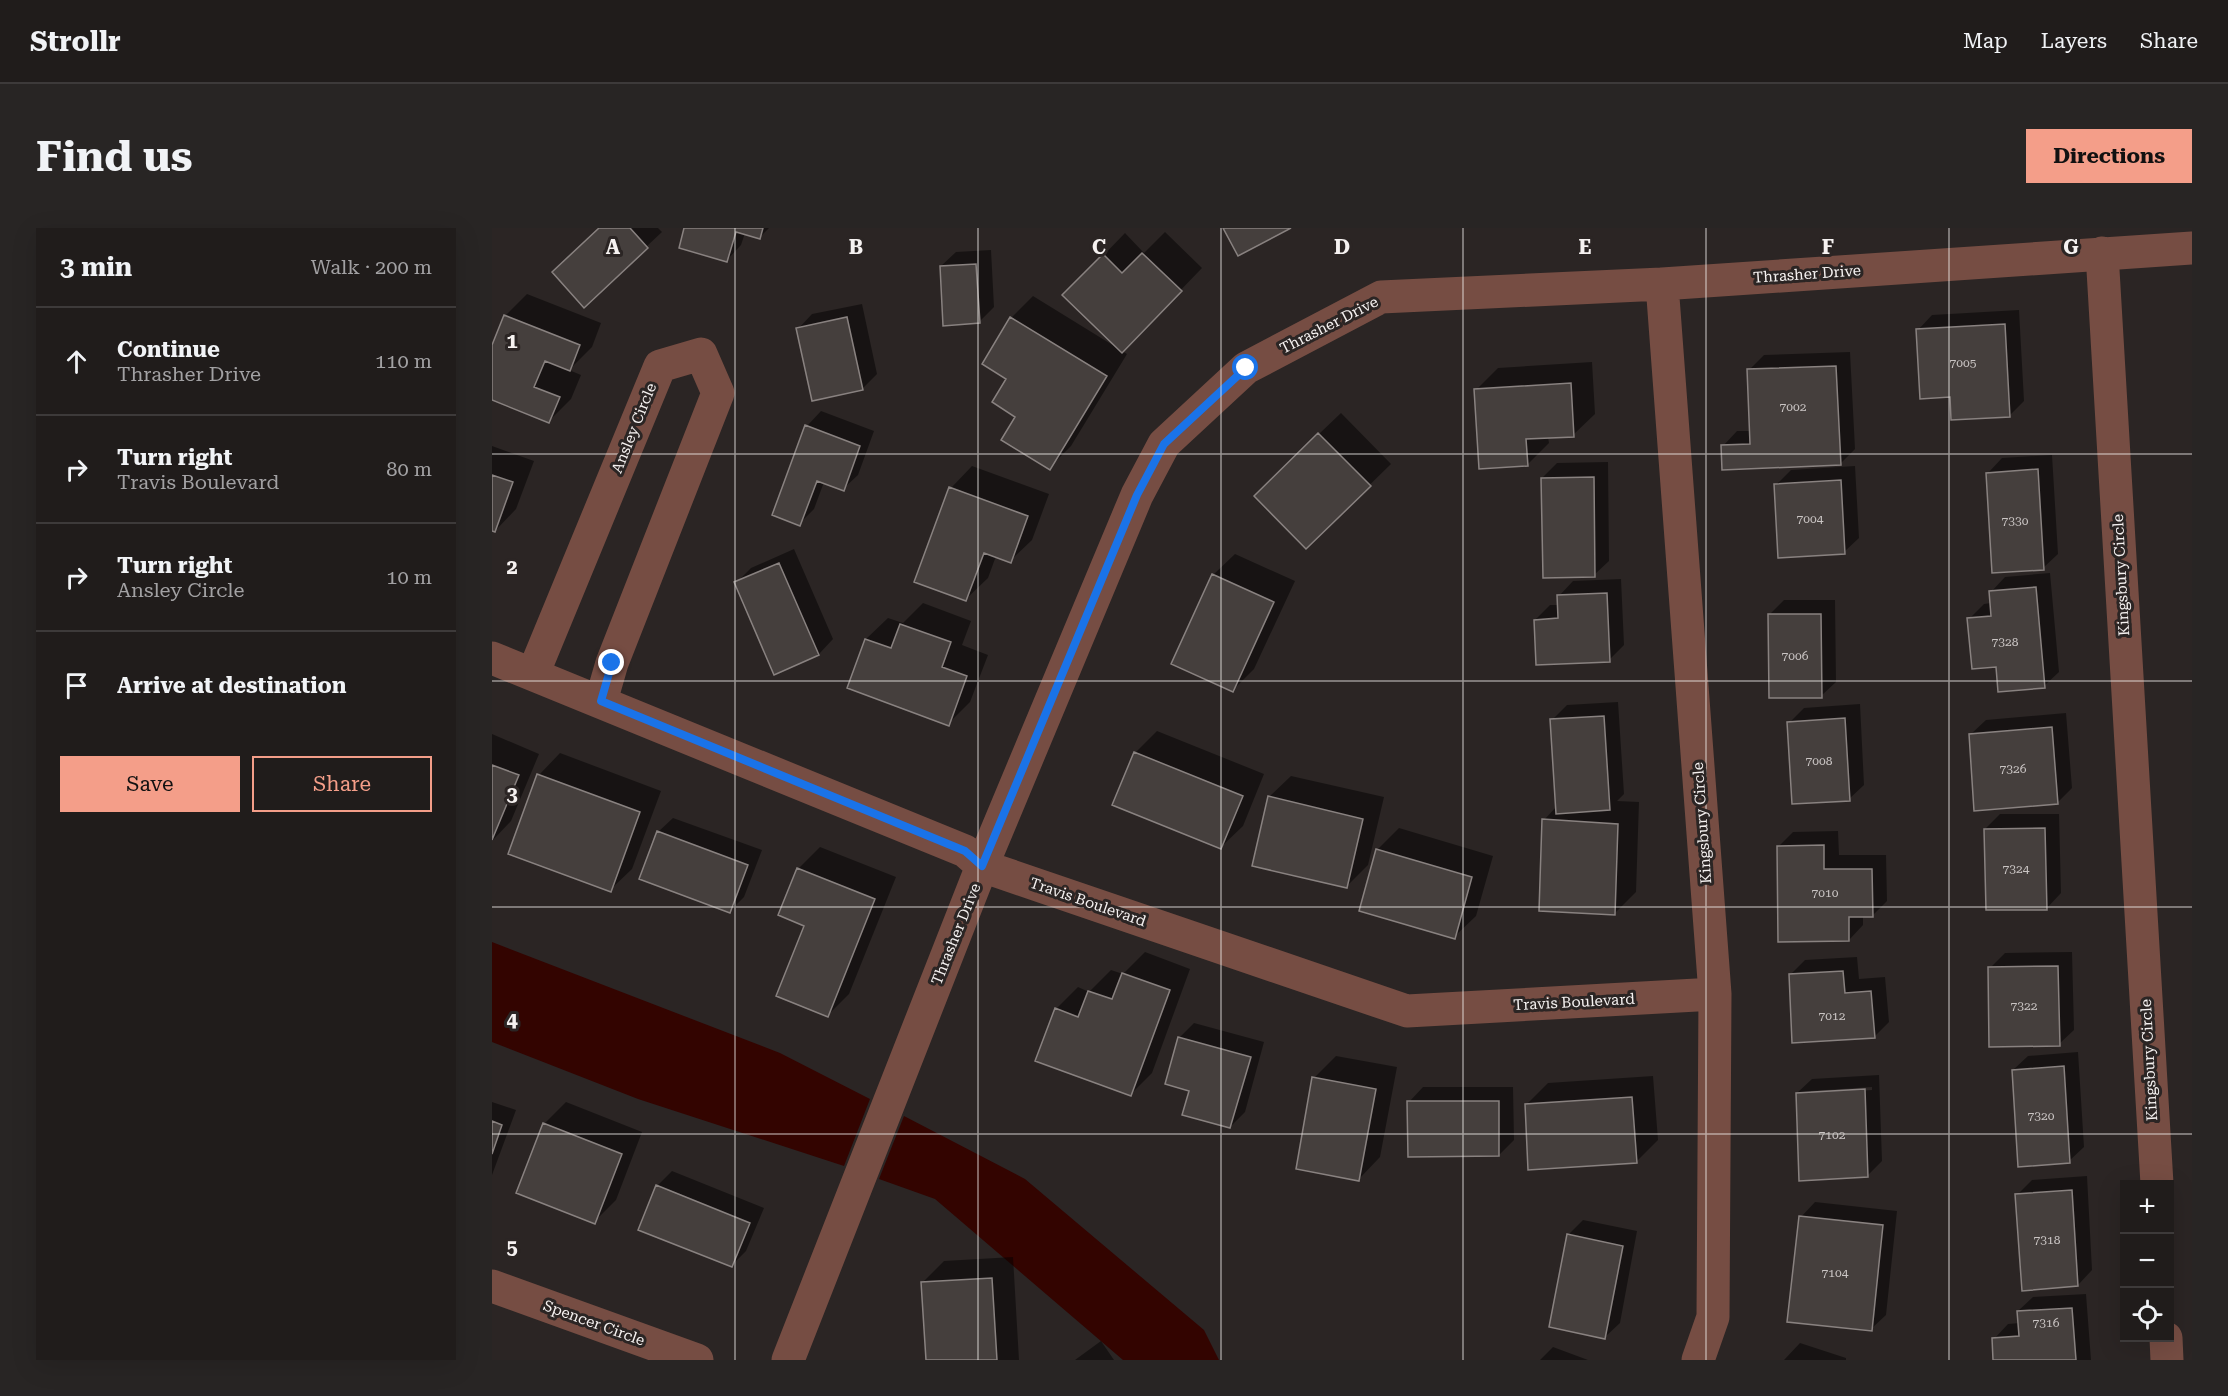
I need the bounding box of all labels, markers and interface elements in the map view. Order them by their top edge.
text: Strollr [30,25,121,58]
text: Map [1963,29,2008,53]
text: Layers [2041,29,2107,53]
text: Share [2140,29,2198,53]
button: Directions [2026,129,2192,183]
text: Find us [36,132,193,181]
text: A [606,235,621,259]
text: B [849,235,863,259]
text: C [1092,235,1106,259]
text: D [1334,235,1350,259]
text: E [1579,235,1592,259]
text: F [1822,235,1834,259]
text: G [2063,235,2079,259]
text: 3 min [60,252,132,282]
text: Walk · 200 m [311,255,432,279]
street label: Thrasher Drive [1752,261,1862,287]
street label: Thrasher Drive [1277,292,1381,358]
text: 1 [506,329,518,353]
text: Continue [117,337,220,362]
icon: ahead [60,345,93,378]
text: 110 m [375,349,432,373]
route start [1232,354,1258,380]
house number: 7005 [1950,356,1977,370]
text: Thrasher Drive [117,362,261,386]
street label: Ansley Circle [608,380,660,476]
house number: 7002 [1780,400,1807,414]
text: Turn right [117,445,232,470]
icon: right [60,453,93,486]
text: 80 m [386,457,432,481]
text: Travis Boulevard [117,470,279,494]
house number: 7004 [1797,512,1824,526]
house number: 7330 [2002,514,2029,528]
street label: Kingsbury Circle [2109,514,2133,636]
text: Turn right [117,553,232,578]
text: 2 [506,555,518,579]
icon: right [60,561,93,594]
text: 10 m [386,565,432,589]
text: Ansley Circle [117,578,245,602]
house number: 7328 [1992,635,2019,649]
route end [598,649,624,675]
house number: 7006 [1782,649,1809,663]
icon: arrive [60,669,93,702]
text: Arrive at destination [117,673,346,698]
house number: 7008 [1806,754,1833,768]
button: Save [60,756,240,812]
button: Share [252,756,432,812]
street label: Kingsbury Circle [1689,761,1715,885]
house number: 7326 [2000,762,2027,776]
text: 3 [506,782,518,806]
house number: 7324 [2003,862,2030,876]
street label: Travis Boulevard [1028,874,1149,930]
street label: Thrasher Drive [927,881,985,987]
house number: 7010 [1812,886,1839,900]
street label: Travis Boulevard [1513,990,1636,1014]
house number: 7322 [2011,999,2038,1013]
street label: Kingsbury Circle [2137,999,2161,1121]
text: 4 [506,1008,518,1032]
house number: 7012 [1819,1009,1846,1023]
house number: 7320 [2028,1109,2055,1123]
house number: 7102 [1819,1128,1846,1142]
map controls [2120,1180,2174,1342]
button: + [2120,1180,2174,1234]
house number: 7318 [2034,1233,2061,1247]
button: − [2120,1234,2174,1288]
text: 5 [506,1235,518,1259]
house number: 7104 [1822,1266,1849,1280]
button: locate [2120,1288,2174,1342]
street label: Spencer Circle [541,1296,647,1350]
house number: 7316 [2033,1316,2060,1330]

